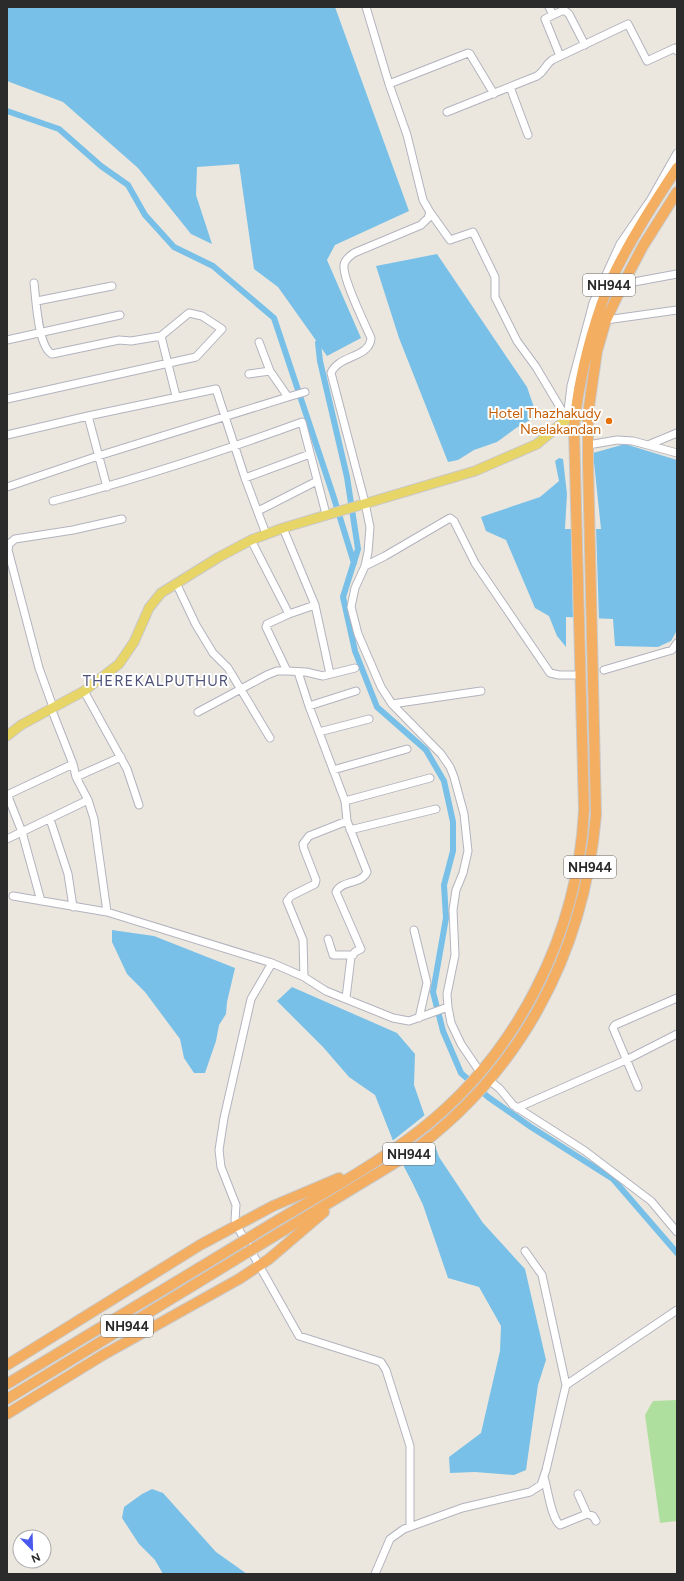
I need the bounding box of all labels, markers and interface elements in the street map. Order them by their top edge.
road number: NH944 [583,274,635,296]
place label: Hotel Thazhakudy Neelakandan [488,405,602,438]
marker: Hotel Thazhakudy Neelakandan [604,416,614,426]
district label: THEREKALPUTHUR [83,672,229,690]
road number: NH944 [564,856,616,878]
road number: NH944 [383,1143,435,1165]
road number: NH944 [101,1315,153,1337]
north arrow [12,1529,52,1569]
text: N [29,1550,42,1565]

